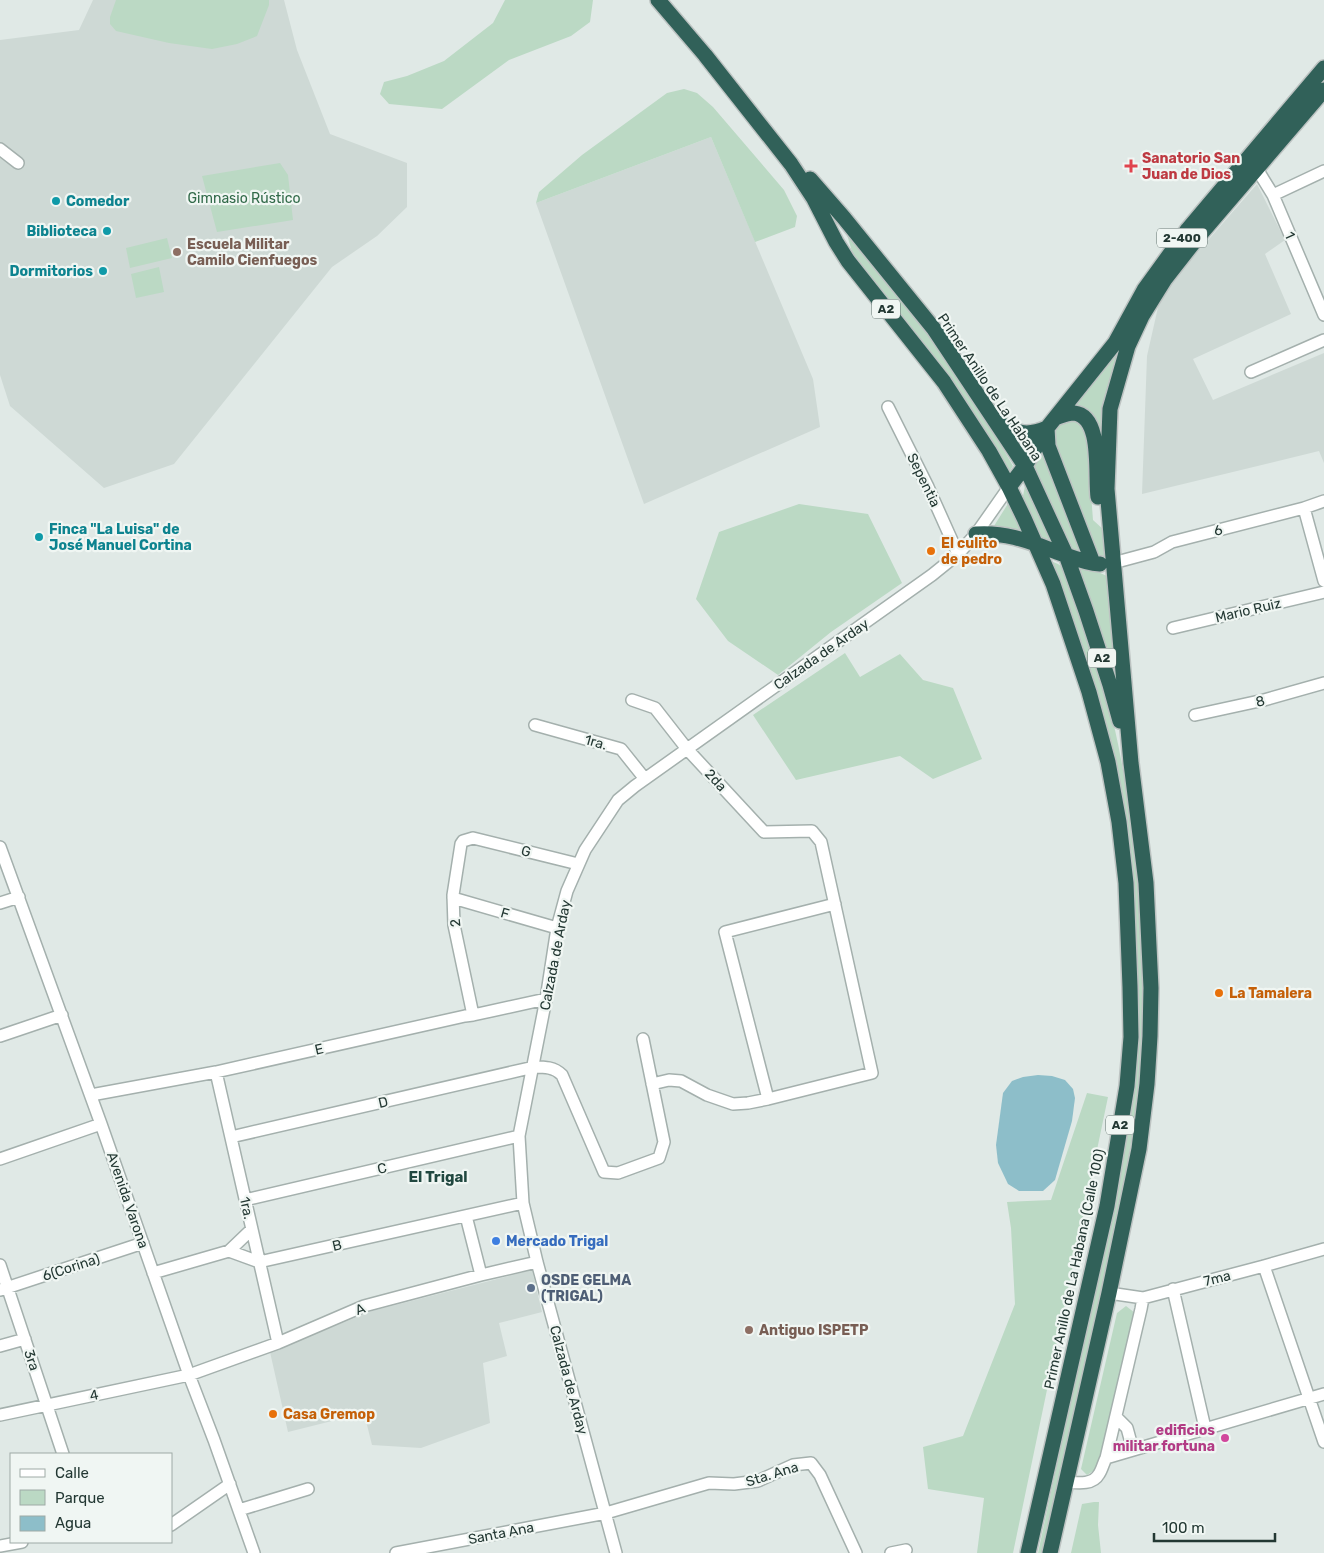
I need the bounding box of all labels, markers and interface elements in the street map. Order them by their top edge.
place label: Sanatorio San Juan de Dios [1142,150,1240,183]
marker: Sanatorio San Juan de Dios [1124,159,1138,173]
park label: Gimnasio Rústico [188,190,300,207]
place label: Comedor [66,193,130,210]
marker: Comedor [50,195,62,207]
place label: Biblioteca [26,223,97,240]
marker: Biblioteca [101,225,113,237]
road number: 2-400 [1157,228,1207,248]
street label: 1 [1281,229,1299,241]
place label: Escuela Militar Camilo Cienfuegos [187,236,317,269]
marker: Escuela Militar Camilo Cienfuegos [171,246,183,258]
place label: Dormitorios [9,263,93,280]
marker: Dormitorios [97,265,109,277]
road number: A2 [872,300,900,318]
street label: Primer Anillo de La Habana [934,310,1045,464]
street label: Sepentia [903,451,944,510]
place label: Finca "La Luisa" de José Manuel Cortina [49,521,192,554]
street label: 6 [1212,521,1224,540]
marker: Finca "La Luisa" de José Manuel Cortina [33,531,45,543]
place label: El culito de pedro [941,535,1002,568]
marker: El culito de pedro [925,545,937,557]
street label: Mario Ruiz [1213,595,1283,626]
street label: Calzada de Arday [770,615,872,694]
road number: A2 [1088,648,1116,668]
street label: 8 [1254,692,1267,711]
street label: 1ra. [583,731,609,754]
street label: 2da [701,766,730,795]
street label: G [519,842,533,861]
street label: Calzada de Arday [536,898,575,1012]
street label: F [499,904,511,923]
street label: 2 [447,918,464,928]
place label: La Tamalera [1229,985,1312,1002]
marker: La Tamalera [1213,987,1225,999]
street label: E [313,1040,325,1059]
street label: D [376,1093,390,1112]
road number: A2 [1106,1116,1134,1134]
street label: Primer Anillo de La Habana (Calle 100) [1041,1147,1108,1391]
street label: Avenida Varona [103,1150,152,1251]
street label: C [376,1159,389,1178]
district label: El Trigal [408,1168,468,1186]
street label: 1ra. [236,1195,257,1221]
place label: Mercado Trigal [506,1233,608,1250]
marker: Mercado Trigal [490,1235,502,1247]
street label: B [331,1236,344,1255]
street label: 6(Corina) [40,1250,102,1285]
street label: 7ma [1202,1267,1232,1290]
place label: OSDE GELMA (TRIGAL) [541,1272,631,1305]
marker: OSDE GELMA (TRIGAL) [525,1282,537,1294]
street label: A [353,1300,368,1319]
place label: Antiguo ISPETP [759,1322,869,1339]
street label: Calzada de Arday [546,1324,591,1437]
marker: Antiguo ISPETP [743,1324,755,1336]
street label: 3ra [20,1347,43,1373]
street label: 4 [88,1386,100,1405]
place label: Casa Gremop [283,1406,375,1423]
marker: Casa Gremop [267,1408,279,1420]
place label: edificios militar fortuna [1113,1422,1215,1455]
marker: edificios militar fortuna [1219,1432,1231,1444]
legend [10,1453,172,1543]
street label: Sta. Ana [744,1458,800,1491]
text: Calle [55,1464,89,1482]
text: Parque [55,1489,105,1507]
scale bar [1154,1510,1275,1542]
text: Agua [55,1514,91,1532]
street label: Santa Ana [467,1519,535,1548]
text: 100 m [1162,1519,1204,1537]

